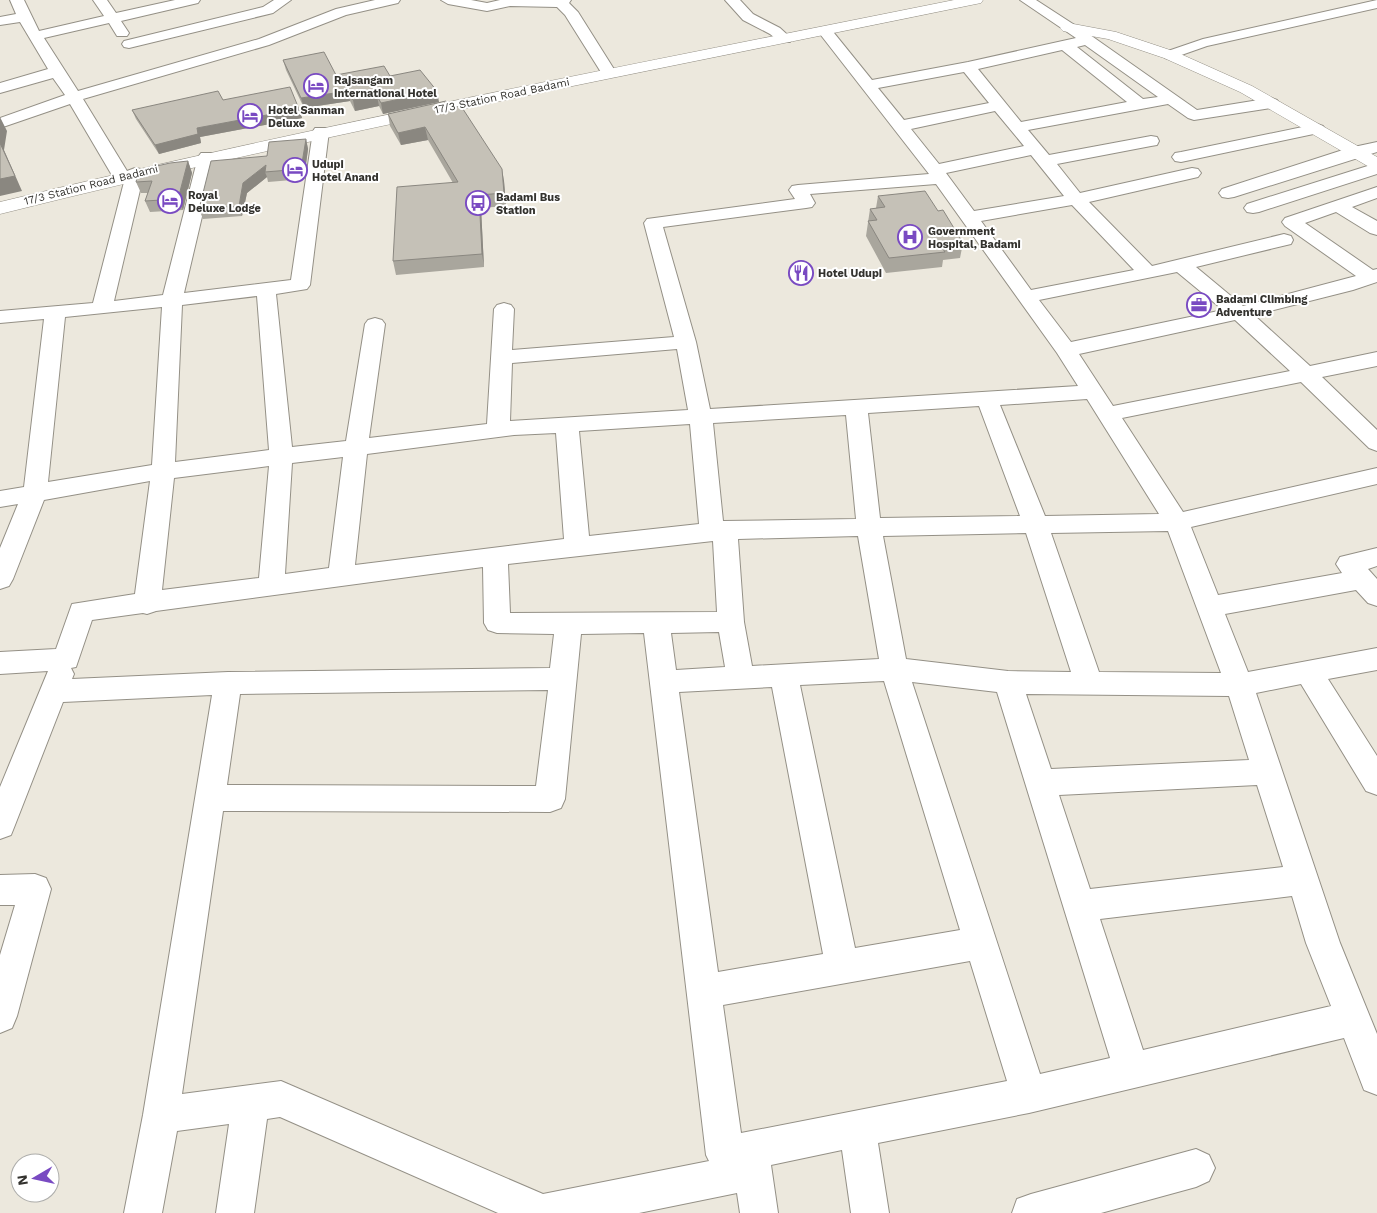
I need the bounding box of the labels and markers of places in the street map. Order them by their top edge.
hotel icon: Rajsangam International Hotel [303,73,329,99]
place label: Rajsangam International Hotel [334,74,437,100]
hotel icon: Hotel Sanman Deluxe [237,103,263,129]
place label: Hotel Sanman Deluxe [268,104,344,130]
hotel icon: Udupi Hotel Anand [282,157,308,183]
place label: Udupi Hotel Anand [312,158,379,184]
hotel icon: Royal Deluxe Lodge [157,188,183,214]
place label: Royal Deluxe Lodge [188,189,261,215]
bus stop icon: Badami Bus Station [465,190,491,216]
place label: Badami Bus Station [496,191,560,217]
hospital icon: Government Hospital, Badami [897,224,923,250]
place label: Government Hospital, Badami [928,225,1021,251]
restaurant icon: Hotel Udupi [788,260,814,286]
place label: Hotel Udupi [818,267,882,280]
office icon: Badami Climbing Adventure [1186,292,1212,318]
place label: Badami Climbing Adventure [1216,293,1308,319]

